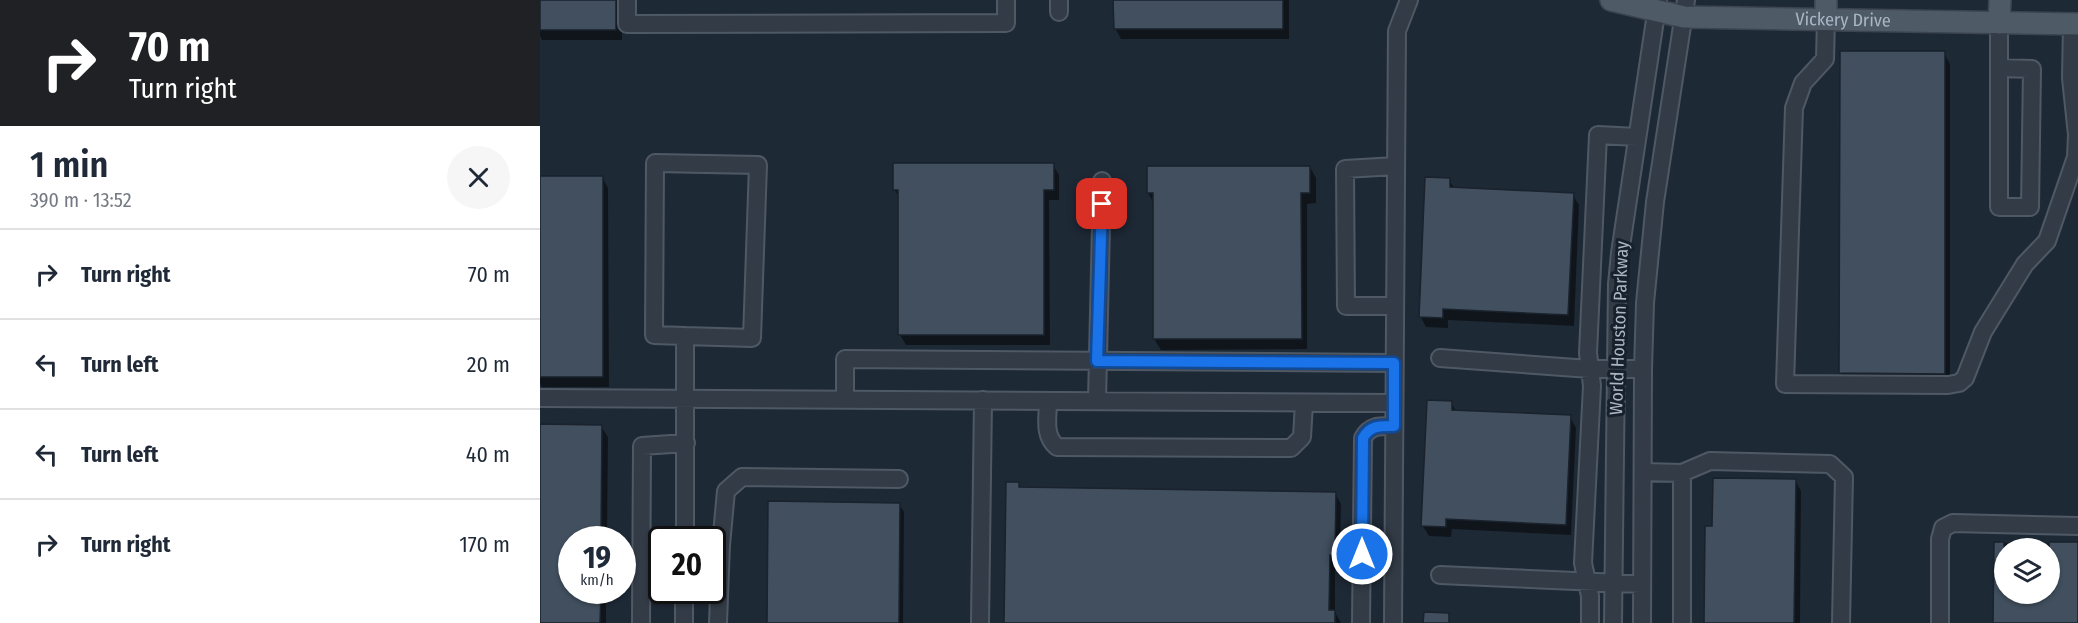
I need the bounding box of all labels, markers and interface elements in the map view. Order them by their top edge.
street label: Vickery Drive [1795,8,1891,32]
text: 70 m [129,22,210,72]
icon: right [30,24,108,102]
text: Turn right [129,73,237,105]
text: 1 min [30,143,108,187]
button: close [447,146,510,209]
pin [1076,178,1127,229]
icon: arrive [1085,187,1118,220]
text: 390 m · 13:52 [30,188,132,212]
street label: World Houston Parkway [1605,241,1633,415]
icon: right [30,258,63,291]
text: Turn right [81,261,170,288]
text: 70 m [468,261,510,288]
icon: left [30,348,63,381]
text: Turn left [81,351,159,378]
text: 20 m [467,351,510,378]
icon: left [30,438,63,471]
text: Turn left [81,441,159,468]
text: 40 m [466,441,510,468]
position arrow [1330,522,1394,586]
speed limit sign: 20 [648,526,726,604]
icon: right [30,528,63,561]
text: Turn right [81,531,170,558]
text: 170 m [459,531,510,558]
map controls [1994,538,2060,604]
button: layers [1994,538,2060,604]
text: 19 [583,540,611,576]
text: km/h [580,571,614,589]

